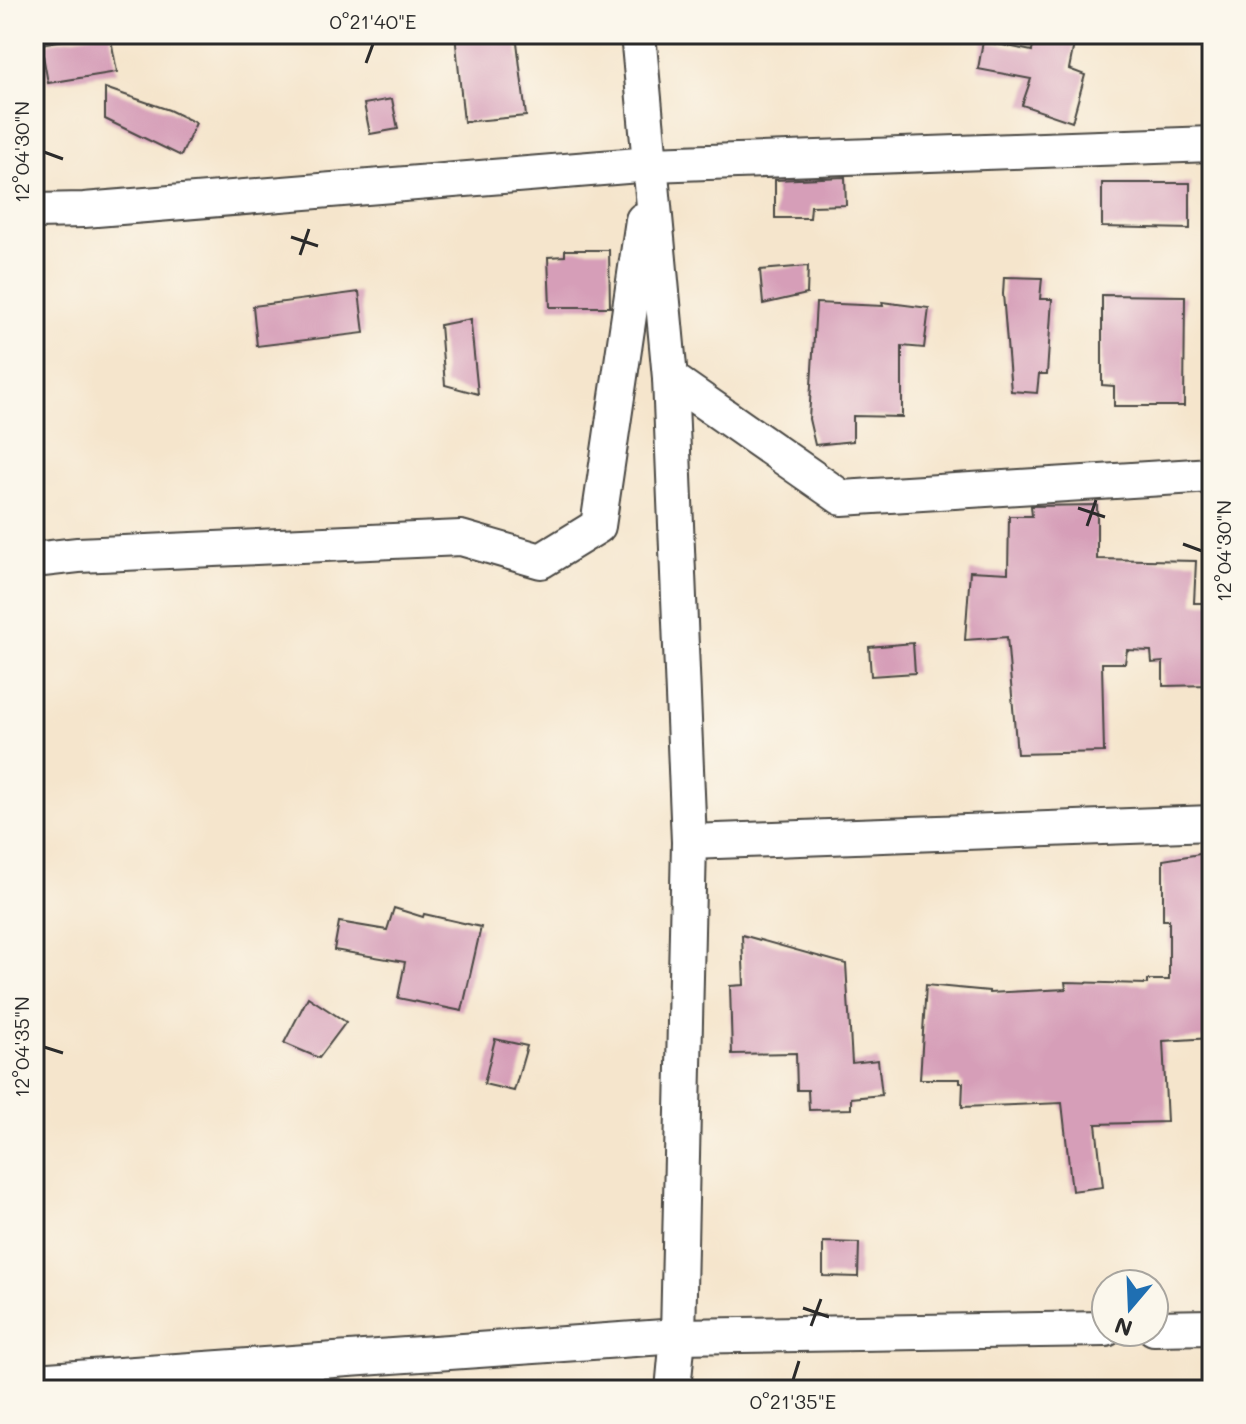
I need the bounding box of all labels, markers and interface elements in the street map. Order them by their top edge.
text: 0°21'40"E [329,8,417,34]
text: 12°04'30"N [8,101,34,203]
text: 12°04'30"N [1210,500,1236,602]
text: 12°04'35"N [8,996,34,1098]
north arrow [1090,1268,1170,1348]
text: N [1111,1311,1136,1344]
text: 0°21'35"E [750,1388,836,1414]

